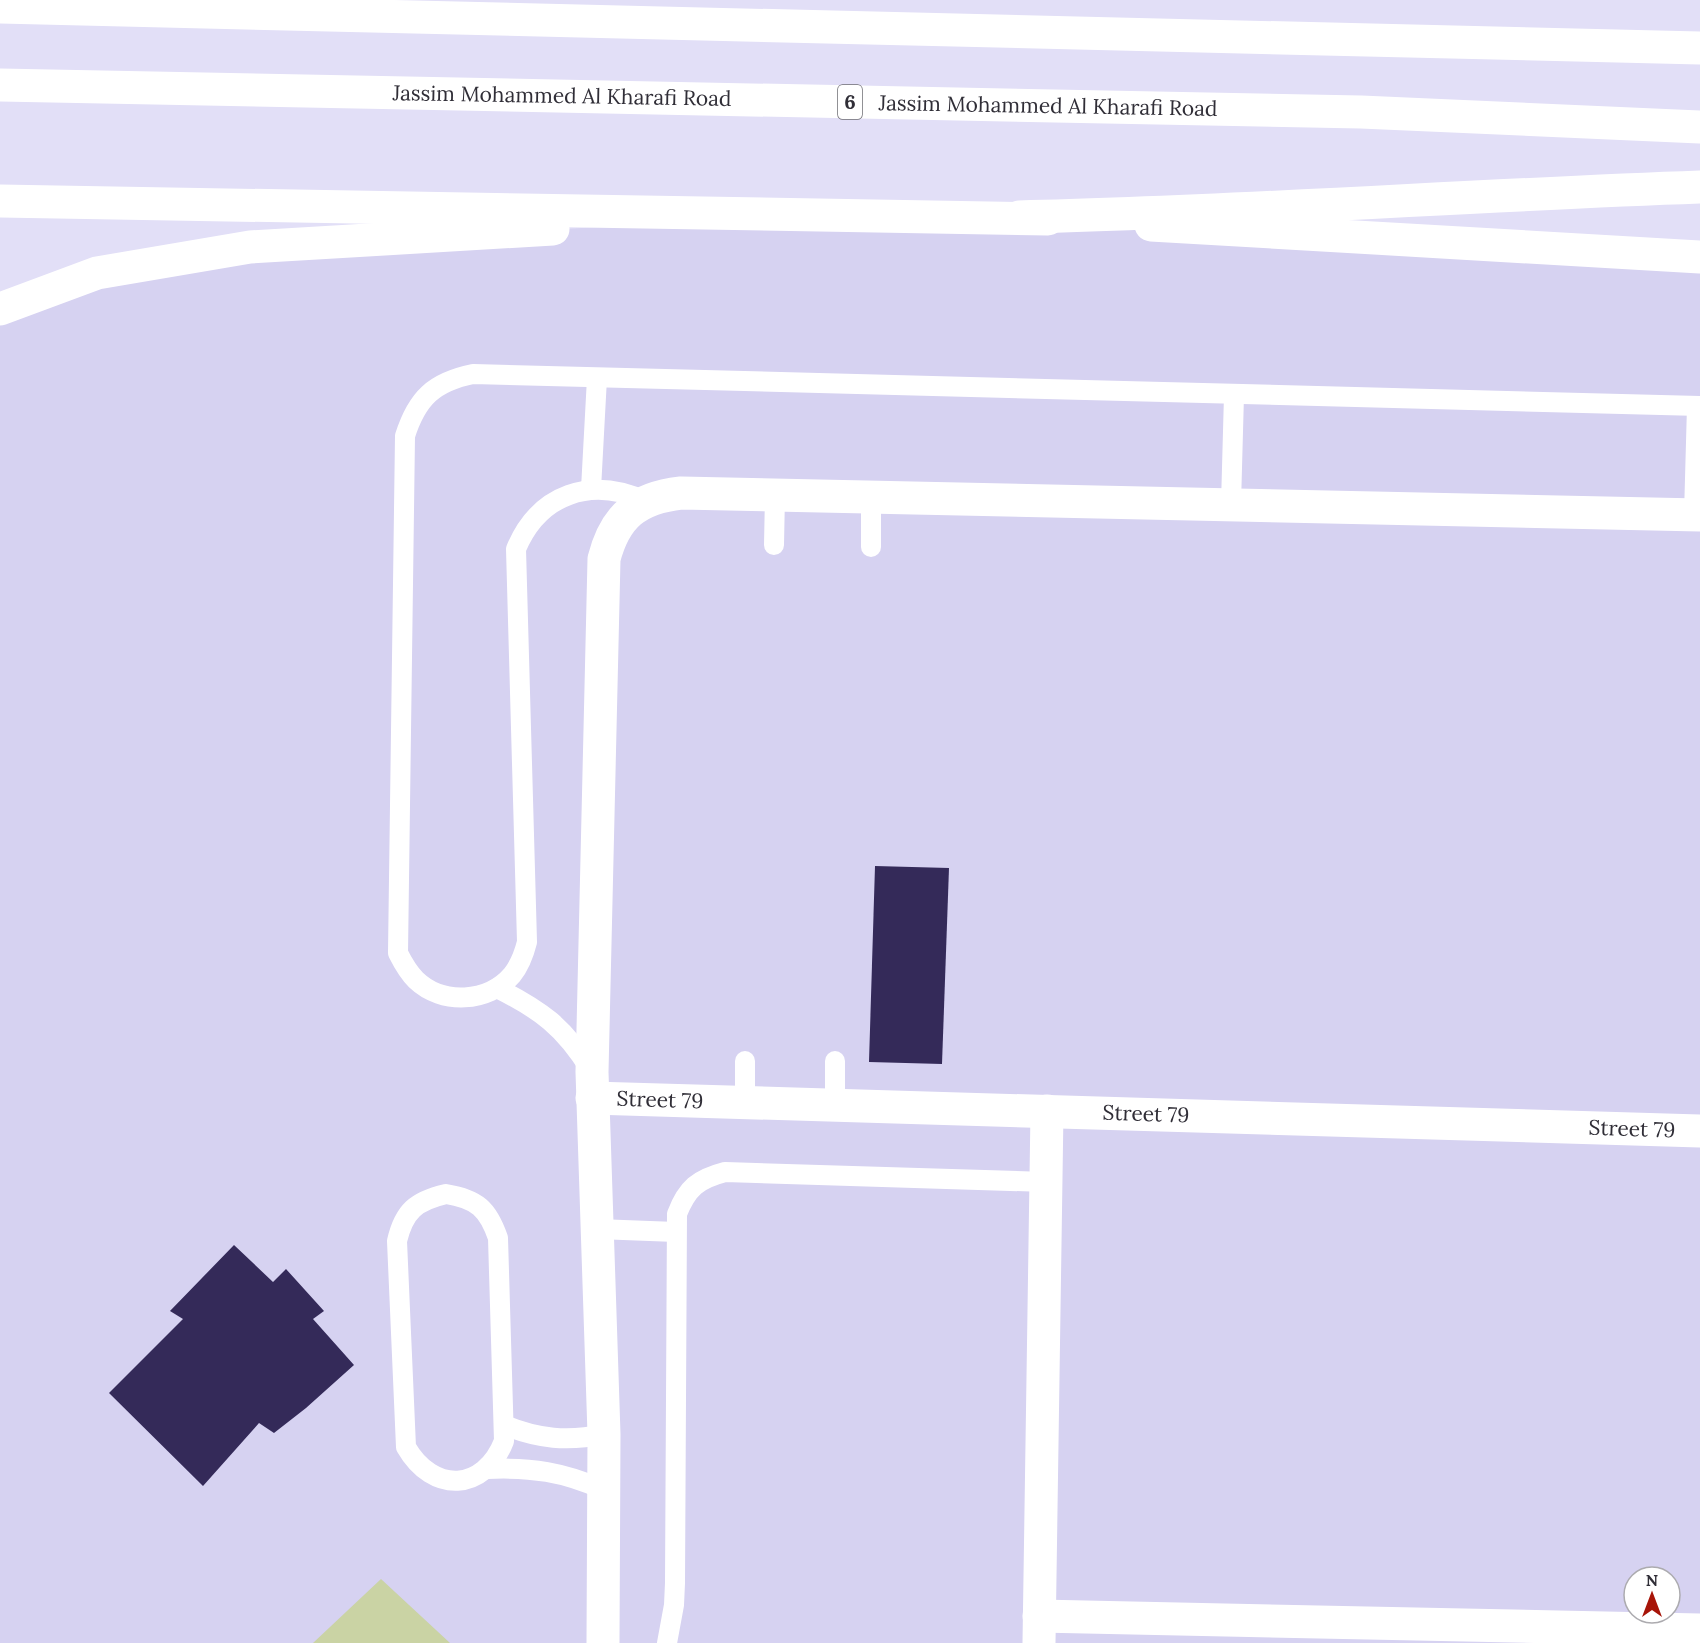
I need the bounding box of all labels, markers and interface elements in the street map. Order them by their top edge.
street label: Jassim Mohammed Al Kharafi Road [391,79,732,112]
road number: 6 [838,85,862,119]
street label: Jassim Mohammed Al Kharafi Road [877,89,1218,122]
street label: Street 79 [616,1084,704,1115]
street label: Street 79 [1102,1098,1190,1129]
street label: Street 79 [1588,1113,1676,1144]
north arrow [1622,1565,1682,1625]
text: N [1646,1570,1658,1590]

